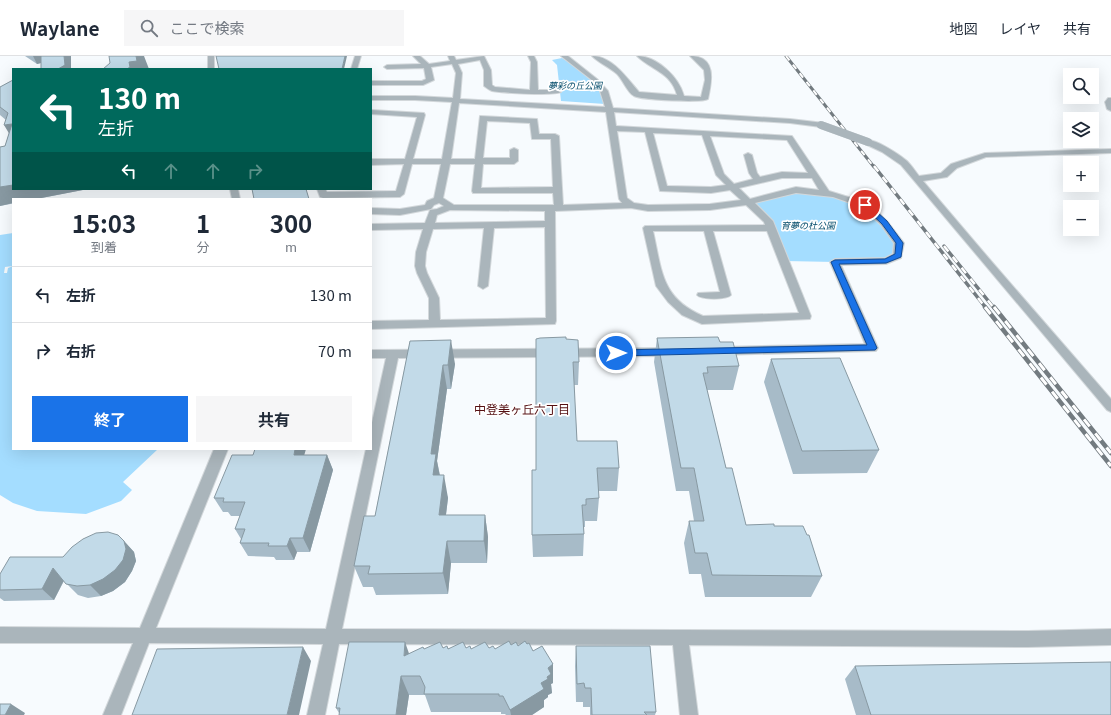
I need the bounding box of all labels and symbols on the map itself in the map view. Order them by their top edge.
park label: 夢彩の丘公園 [548,79,604,92]
pin [848,188,882,222]
park label: 育夢の杜公園 [781,219,837,232]
position arrow [595,332,637,374]
district label: 中登美ヶ丘六丁目 [474,400,570,417]

